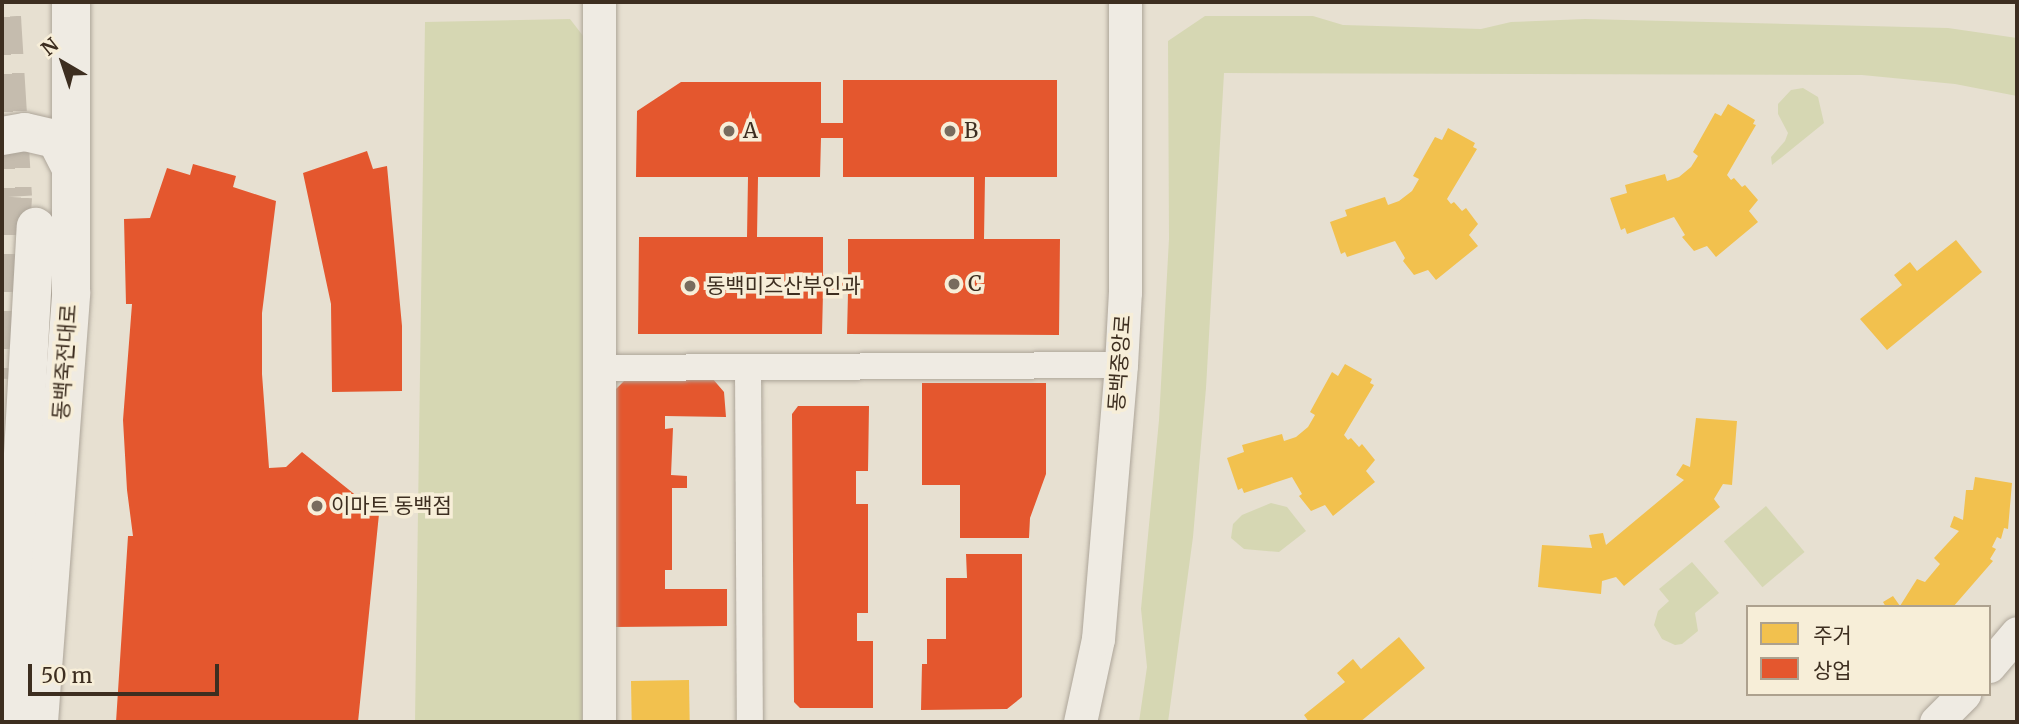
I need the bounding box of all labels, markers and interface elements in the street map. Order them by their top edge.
north arrow [28,28,98,98]
text: N [36,33,63,61]
place label: A [743,118,758,144]
place label: B [964,118,978,144]
marker: A [721,123,737,139]
marker: B [942,123,958,139]
place label: C [968,271,982,297]
place label: 동백미즈산부인과 [706,273,861,299]
marker: 동백미즈산부인과 [680,276,700,296]
marker: C [946,276,962,292]
street label: 동백죽전대로 [48,303,82,421]
street label: 동백중앙로 [1104,314,1136,412]
place label: 이마트 동백점 [331,493,452,519]
marker: 이마트 동백점 [309,498,325,514]
legend [1746,605,1991,696]
text: 주거 [1813,622,1852,649]
scale bar [32,650,222,694]
text: 상업 [1813,657,1852,684]
text: 50 m [41,662,92,689]

